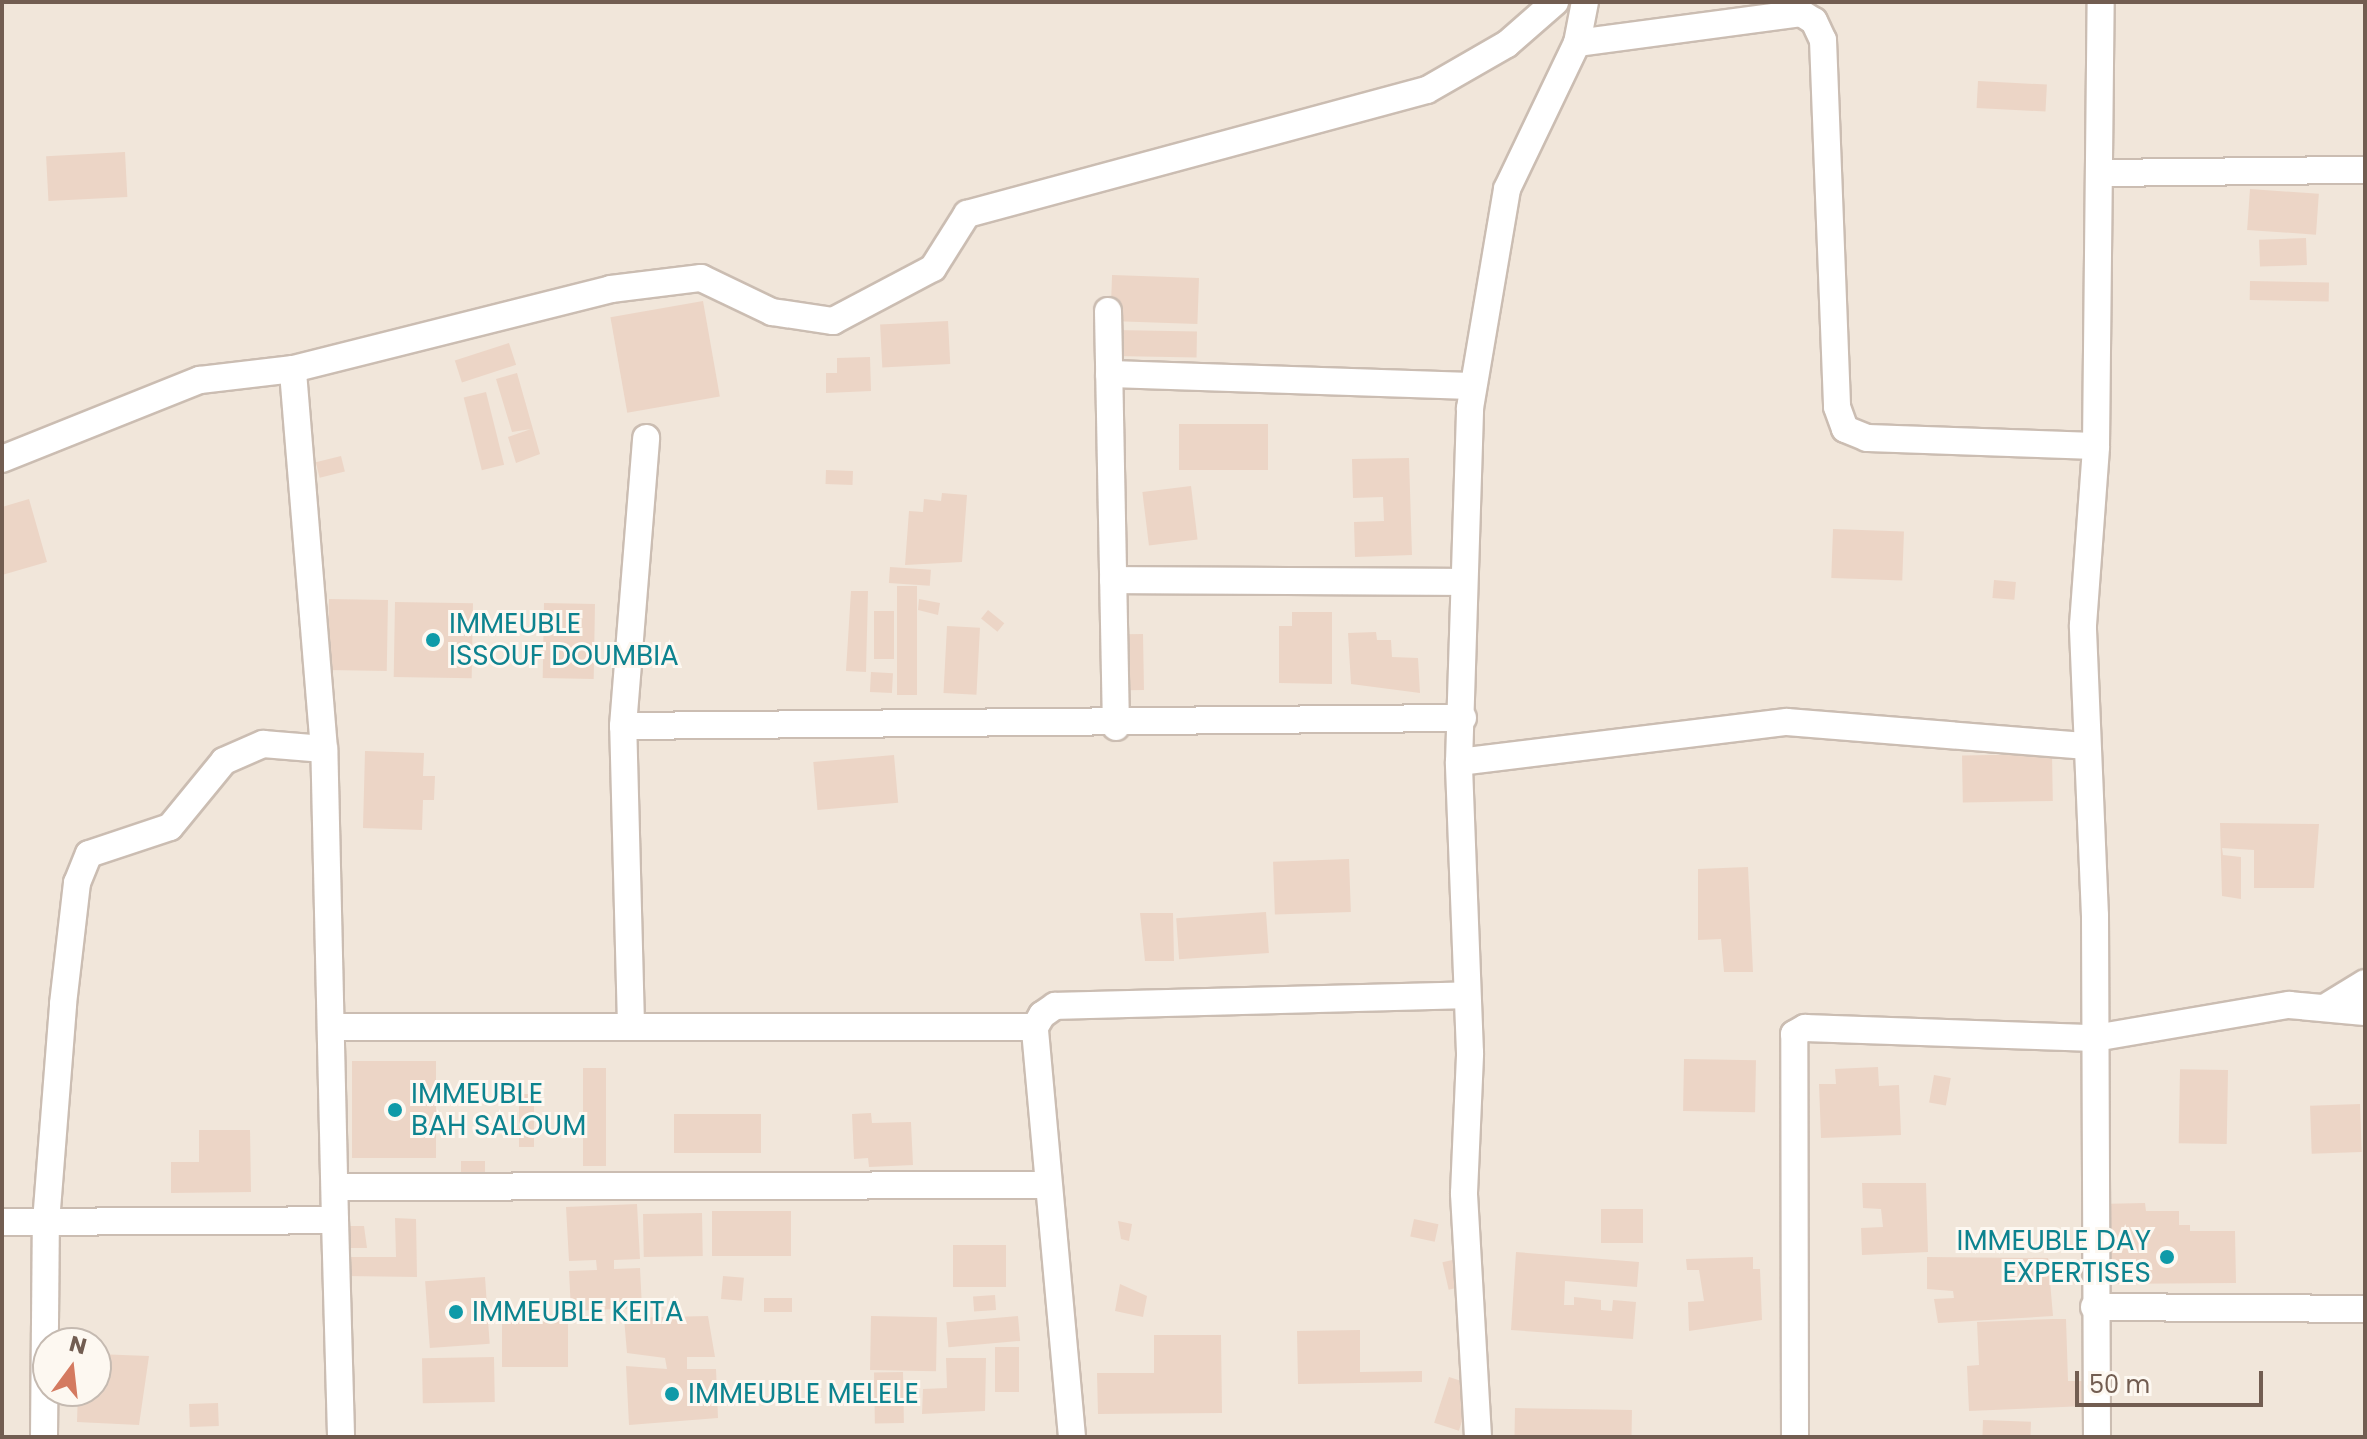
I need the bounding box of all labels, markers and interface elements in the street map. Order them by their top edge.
place label: IMMEUBLE ISSOUF DOUMBIA [449,607,679,673]
marker: IMMEUBLE ISSOUF DOUMBIA [424,631,442,649]
place label: IMMEUBLE BAH SALOUM [411,1077,586,1143]
marker: IMMEUBLE BAH SALOUM [386,1101,404,1119]
place label: IMMEUBLE DAY EXPERTISES [1957,1224,2151,1290]
marker: IMMEUBLE DAY EXPERTISES [2158,1248,2176,1266]
place label: IMMEUBLE KEITA [472,1295,684,1329]
marker: IMMEUBLE KEITA [447,1303,465,1321]
north arrow [32,1327,112,1407]
text: N [66,1328,90,1362]
scale bar [2079,1355,2267,1405]
text: 50 m [2089,1368,2150,1401]
place label: IMMEUBLE MELELE [688,1377,919,1411]
marker: IMMEUBLE MELELE [663,1385,681,1403]

